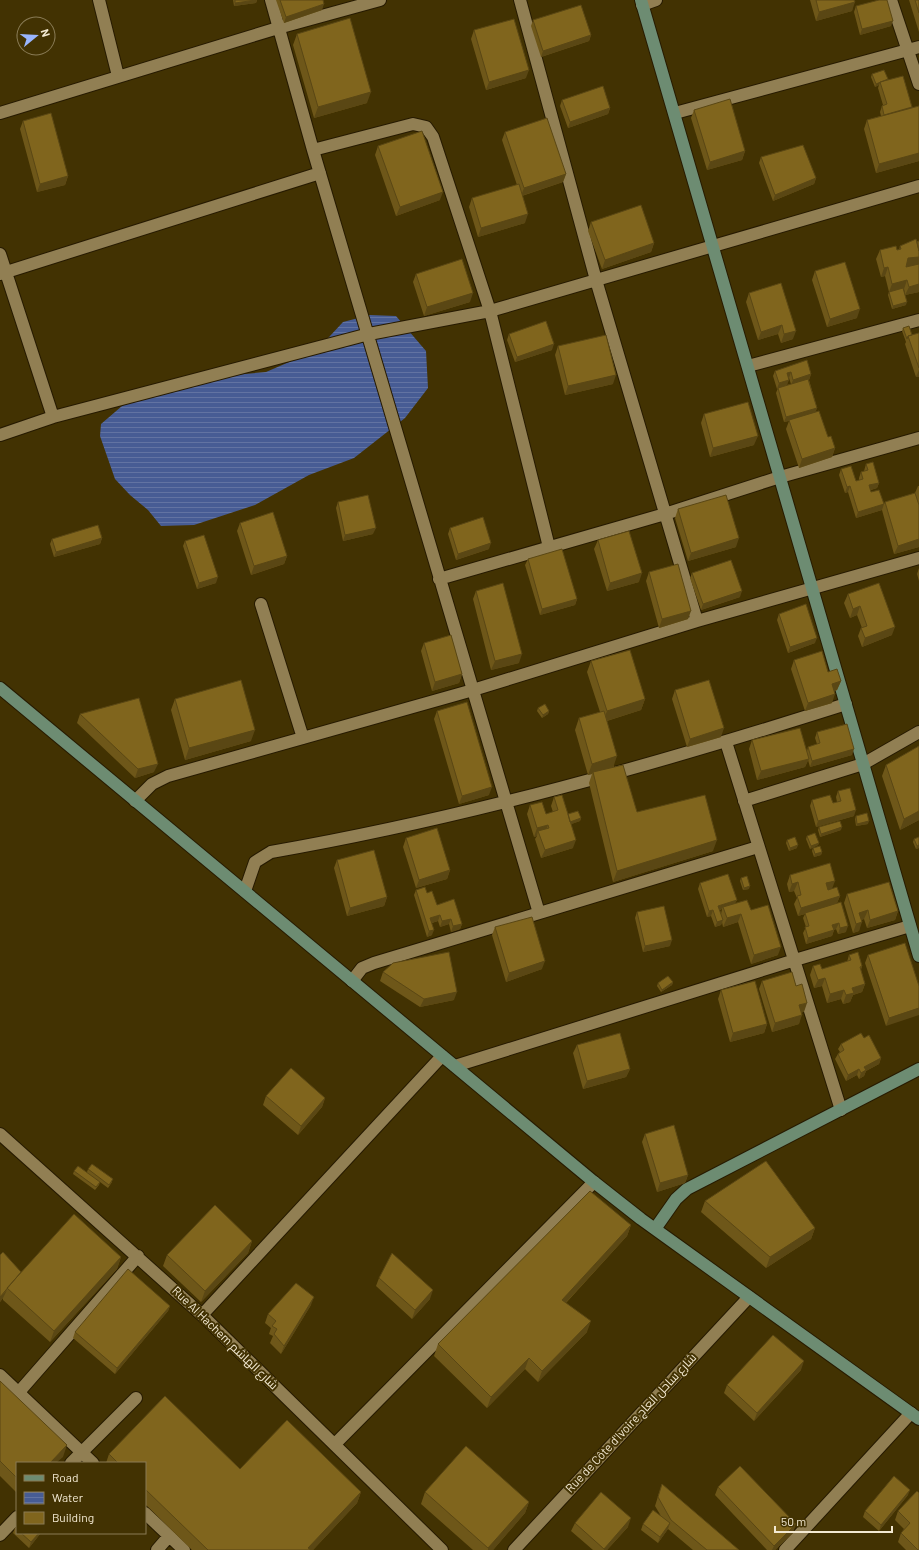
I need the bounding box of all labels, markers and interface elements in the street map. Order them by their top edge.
north arrow [16,16,56,56]
text: N [39,27,53,38]
street label: Rue Al Hachem شارع الهاشم [168,1283,282,1393]
street label: Rue de Côte d'Ivoire شارع ساحل العاج [562,1350,700,1496]
legend [16,1462,146,1534]
text: Road [52,1470,79,1484]
text: Water [52,1490,84,1504]
scale bar [775,1508,892,1534]
text: Building [52,1510,94,1524]
text: 50 m [781,1514,806,1528]

